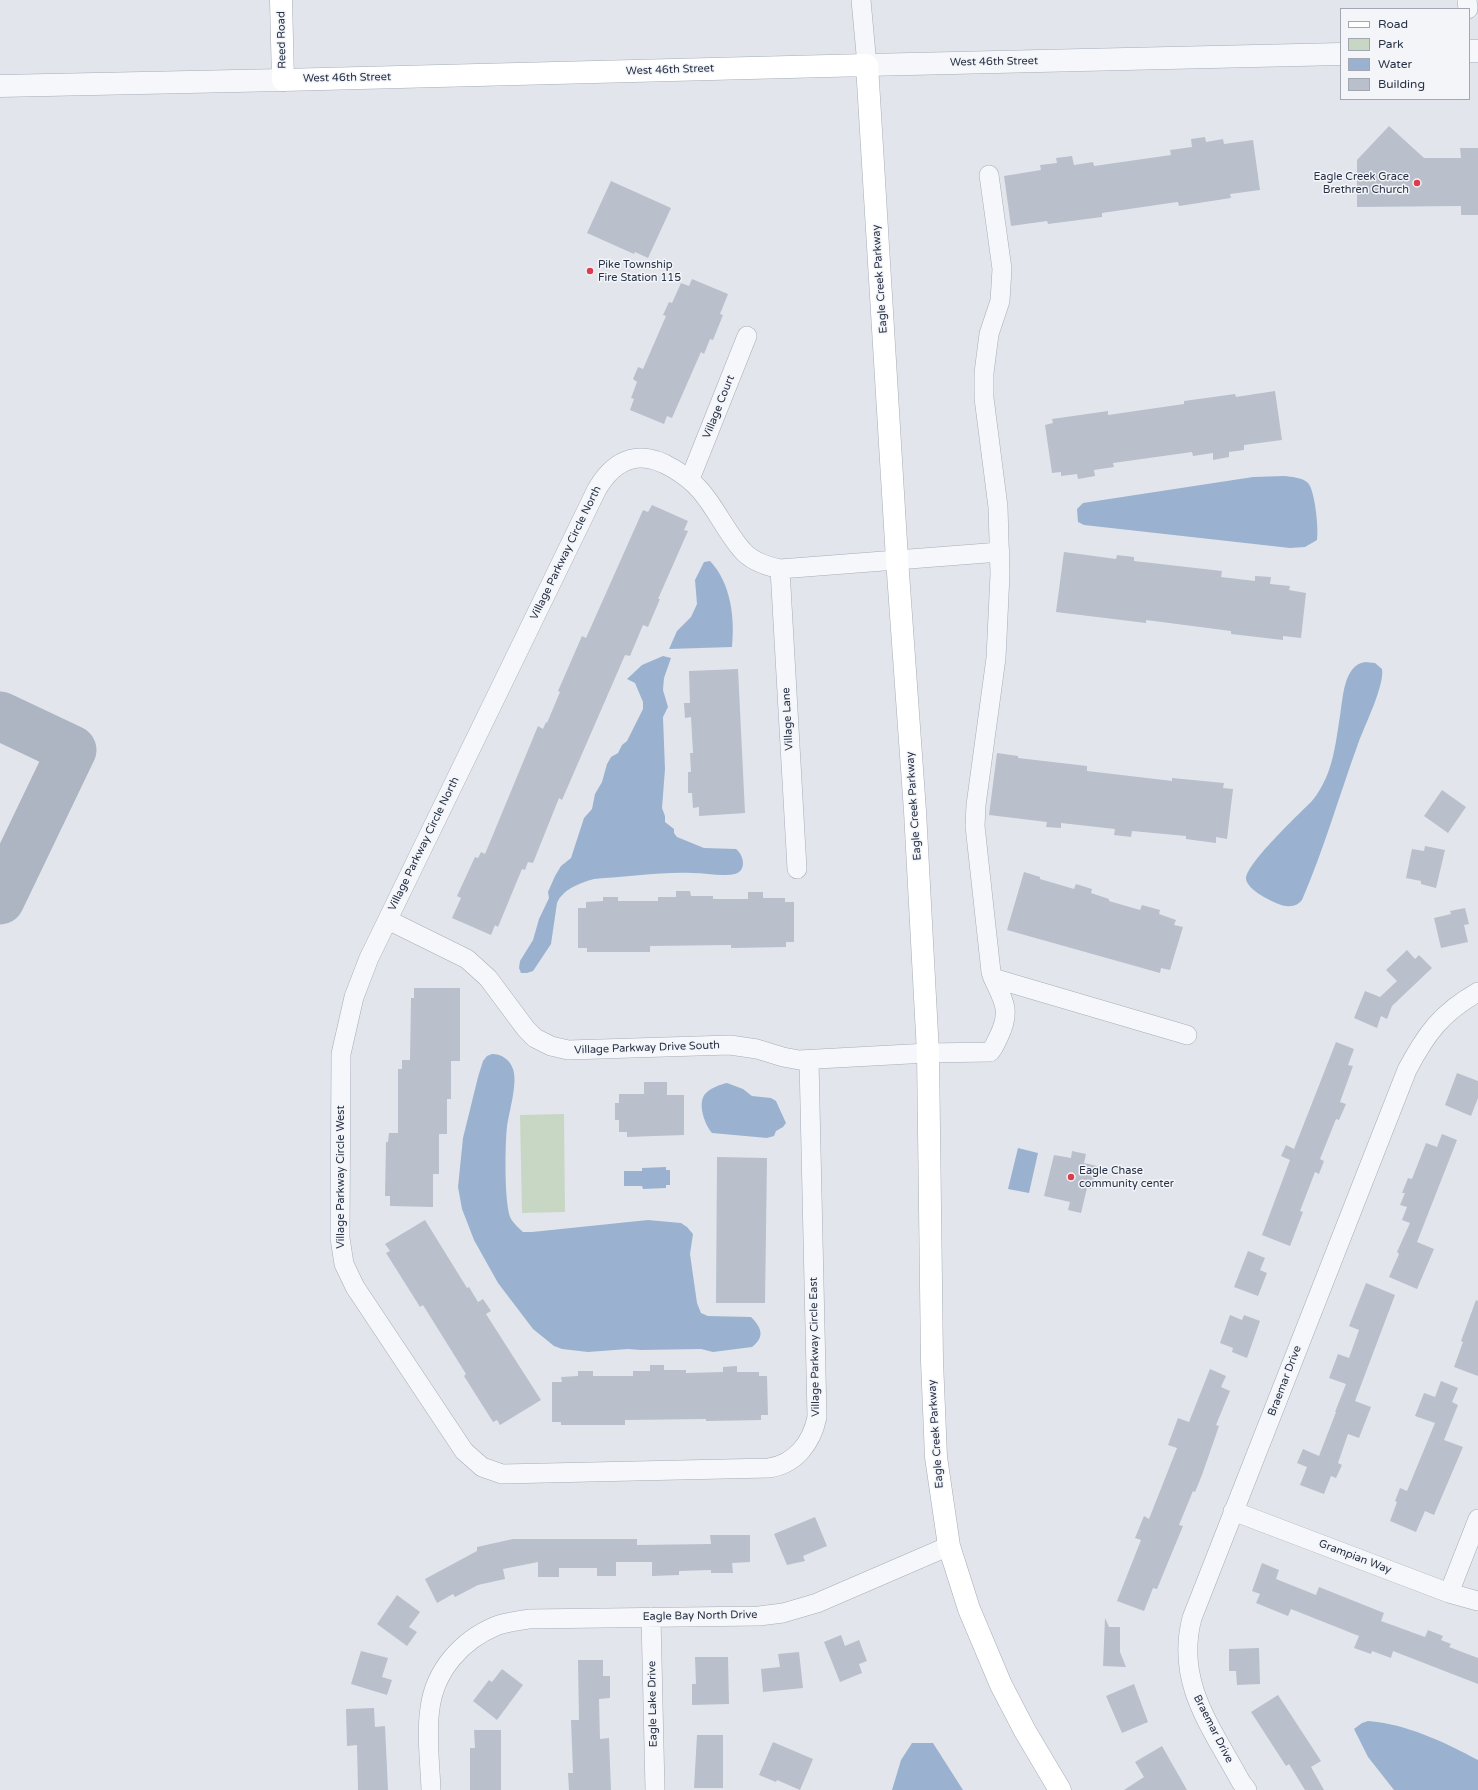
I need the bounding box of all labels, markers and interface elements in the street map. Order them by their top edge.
legend [1340,8,1470,100]
street label: Reed Road [275,11,289,69]
text: Road [1378,17,1408,31]
text: Park [1378,37,1404,51]
street label: West 46th Street [950,55,1038,69]
text: Water [1378,57,1412,71]
street label: West 46th Street [626,62,714,78]
street label: West 46th Street [303,71,391,85]
text: Building [1378,77,1425,91]
place label: Eagle Creek Grace Brethren Church [1313,170,1409,196]
marker: Eagle Creek Grace Brethren Church [1412,178,1422,188]
street label: Eagle Creek Parkway [870,224,890,334]
place label: Pike Township Fire Station 115 [598,258,681,284]
marker: Pike Township Fire Station 115 [585,266,595,276]
street label: Village Court [700,373,738,441]
street label: Village Parkway Circle North [528,484,604,622]
street label: Village Lane [780,687,796,751]
street label: Eagle Creek Parkway [904,751,924,861]
street label: Village Parkway Circle North [386,775,462,913]
street label: Village Parkway Drive South [574,1039,720,1057]
street label: Village Parkway Circle West [334,1105,348,1249]
place label: Eagle Chase community center [1079,1164,1174,1190]
marker: Eagle Chase community center [1066,1172,1076,1182]
street label: Village Parkway Circle East [807,1277,823,1417]
street label: Braemar Drive [1265,1344,1305,1418]
street label: Eagle Creek Parkway [926,1379,946,1489]
street label: Grampian Way [1317,1537,1393,1577]
street label: Eagle Bay North Drive [642,1608,758,1624]
street label: Eagle Lake Drive [646,1661,660,1747]
street label: Braemar Drive [1190,1693,1236,1765]

